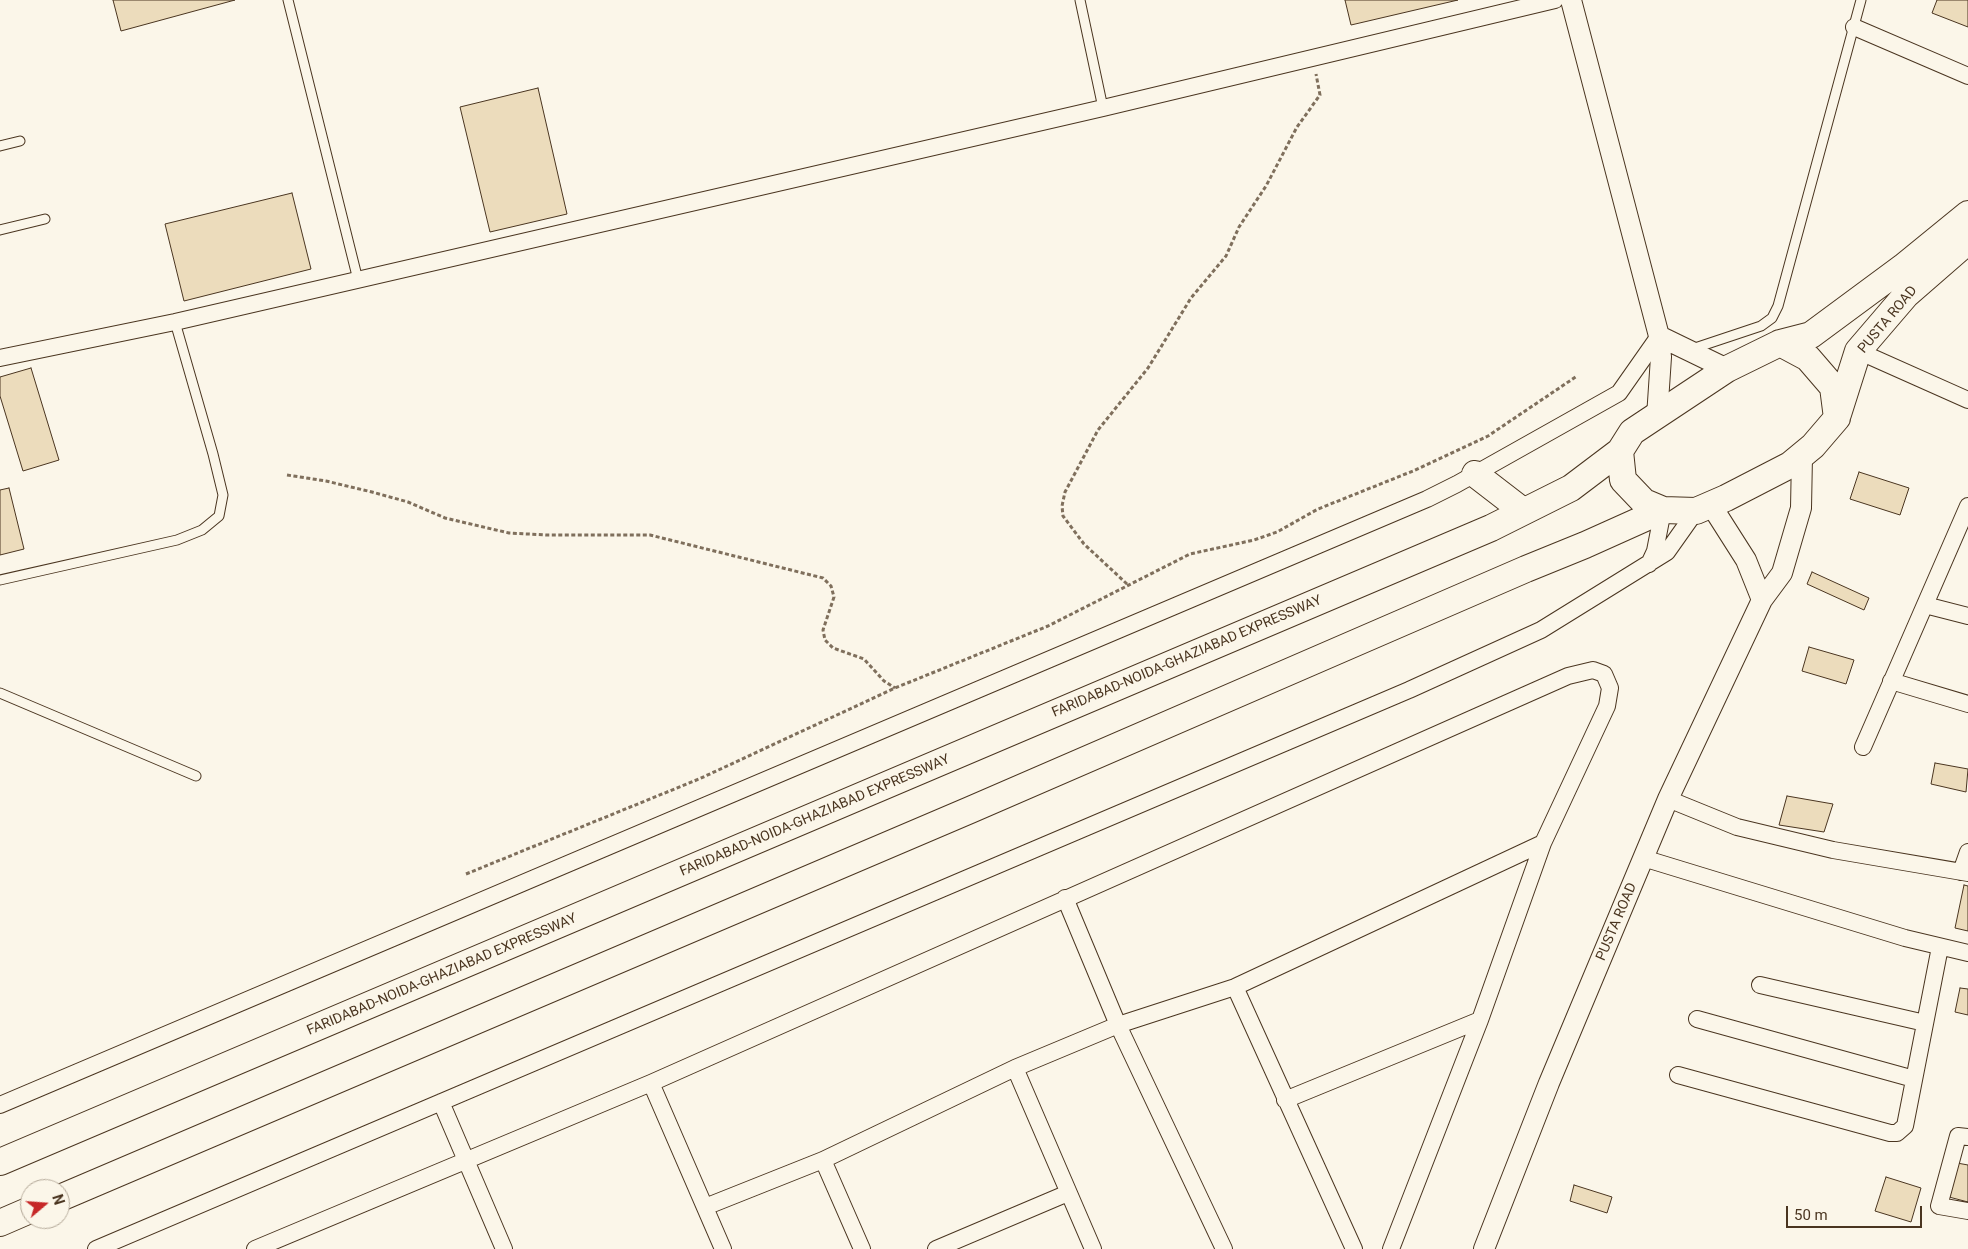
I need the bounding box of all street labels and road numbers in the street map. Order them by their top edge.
street label: PUSTA ROAD [1855,283,1921,357]
street label: FARIDABAD-NOIDA-GHAZIABAD EXPRESSWAY [1050,592,1324,722]
street label: FARIDABAD-NOIDA-GHAZIABAD EXPRESSWAY [678,751,952,881]
street label: PUSTA ROAD [1593,880,1641,964]
street label: FARIDABAD-NOIDA-GHAZIABAD EXPRESSWAY [305,910,579,1040]

